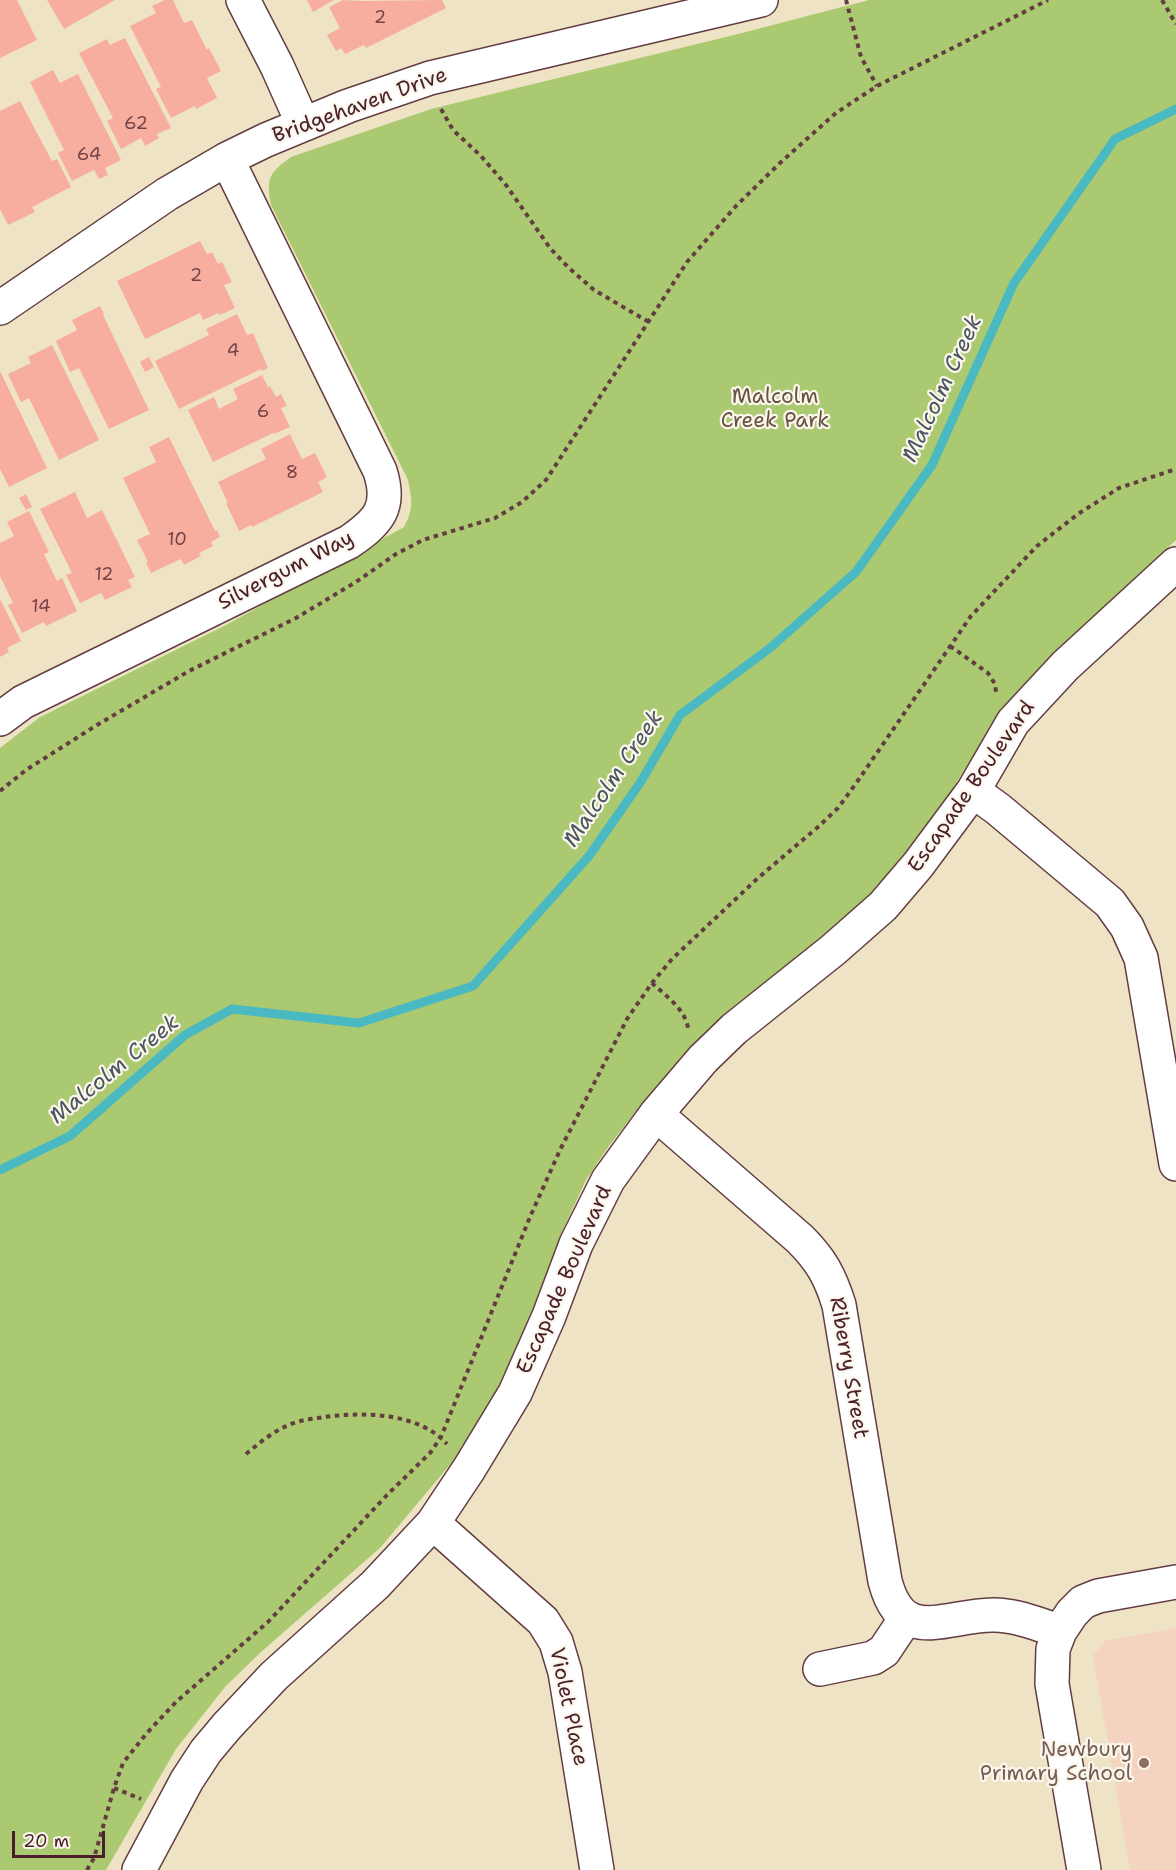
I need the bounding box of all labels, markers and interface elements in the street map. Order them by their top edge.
house number: 2 [374,7,386,29]
street label: Bridgehaven Drive [269,63,451,149]
house number: 62 [124,113,148,135]
house number: 64 [77,144,101,166]
house number: 2 [190,265,202,287]
water label: Malcolm Creek [897,311,989,467]
house number: 4 [227,340,239,362]
park label: Malcolm Creek Park [721,385,829,435]
house number: 6 [257,401,269,423]
house number: 8 [286,462,298,484]
street label: Silvergum Way [214,526,358,616]
house number: 10 [167,529,187,551]
house number: 12 [94,564,114,586]
house number: 14 [31,596,51,618]
street label: Escapade Boulevard [903,696,1041,878]
water label: Malcolm Creek [559,706,669,852]
water label: Malcolm Creek [45,1010,185,1130]
street label: Escapade Boulevard [512,1182,618,1378]
street label: Riberry Street [823,1295,873,1441]
street label: Violet Place [543,1646,593,1768]
place label: Newbury Primary School [980,1738,1132,1788]
marker: Newbury Primary School [1137,1756,1151,1770]
scale bar [15,1819,108,1857]
text: 20 m [23,1829,69,1853]

